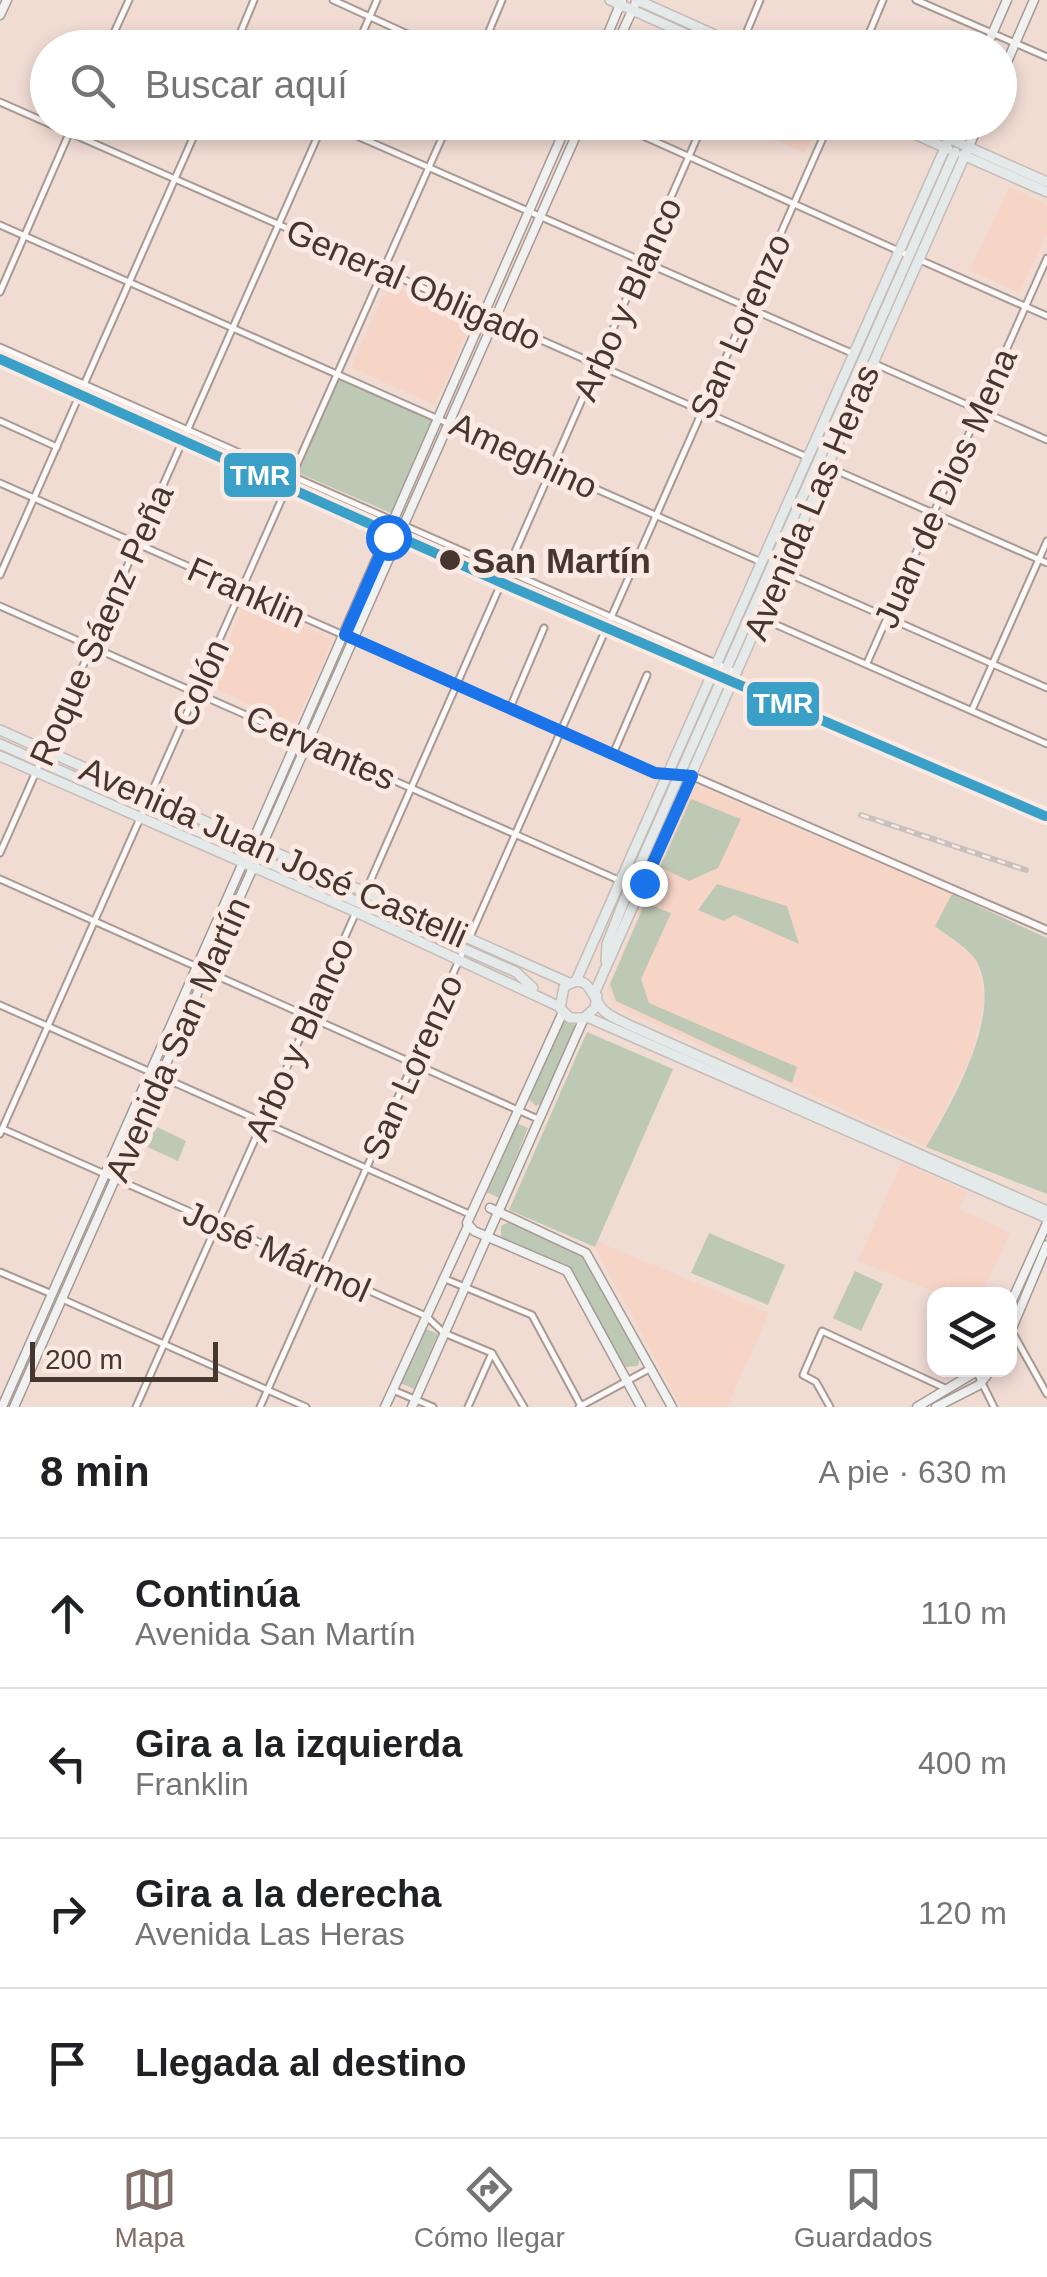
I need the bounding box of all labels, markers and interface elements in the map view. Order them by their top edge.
search box [30,30,1017,140]
icon: search [65,58,120,113]
text: Buscar aquí [145,64,348,106]
street label: Arbo y Blanco [565,192,689,406]
street label: General Obligado [281,210,547,358]
street label: San Lorenzo [682,227,798,425]
street label: Juan de Dios Mena [866,342,1024,634]
street label: Avenida Las Heras [735,359,887,645]
street label: Ameghino [444,404,604,506]
line badge: TMR [222,451,298,499]
text: TMR [230,460,290,491]
street label: Roque Sáenz Peña [21,478,181,772]
route start [366,515,412,561]
place label: San Martín [472,541,651,580]
marker: San Martín [437,547,463,573]
street label: Franklin [182,549,312,635]
street label: Colón [164,633,236,733]
line badge: TMR [745,680,821,728]
text: TMR [753,688,813,719]
street label: Cervantes [240,697,402,797]
street label: Avenida Juan José Castelli [74,749,474,955]
route end [622,861,668,907]
street label: Avenida San Martín [97,891,257,1187]
street label: Arbo y Blanco [237,932,361,1146]
street label: San Lorenzo [354,968,470,1166]
street label: José Mármol [178,1192,376,1310]
map controls [927,1287,1017,1377]
button: layers [927,1287,1017,1377]
scale bar [30,1337,218,1382]
text: 200 m [45,1344,123,1375]
text: 8 min [40,1448,150,1495]
text: A pie · 630 m [818,1454,1007,1490]
text: Continúa [135,1573,300,1615]
icon: ahead [40,1586,95,1641]
text: 110 m [920,1595,1007,1631]
text: Avenida San Martín [135,1616,415,1652]
text: Gira a la izquierda [135,1723,462,1765]
icon: left [40,1736,95,1791]
text: 400 m [918,1745,1007,1781]
text: Franklin [135,1766,249,1802]
text: Gira a la derecha [135,1873,441,1915]
icon: right [40,1886,95,1941]
text: 120 m [918,1895,1007,1931]
text: Avenida Las Heras [135,1916,405,1952]
icon: arrive [40,2036,95,2091]
text: Llegada al destino [135,2042,467,2084]
tab: Mapa [115,2162,185,2254]
tab: Cómo llegar [414,2162,565,2254]
tab: Guardados [794,2162,932,2254]

